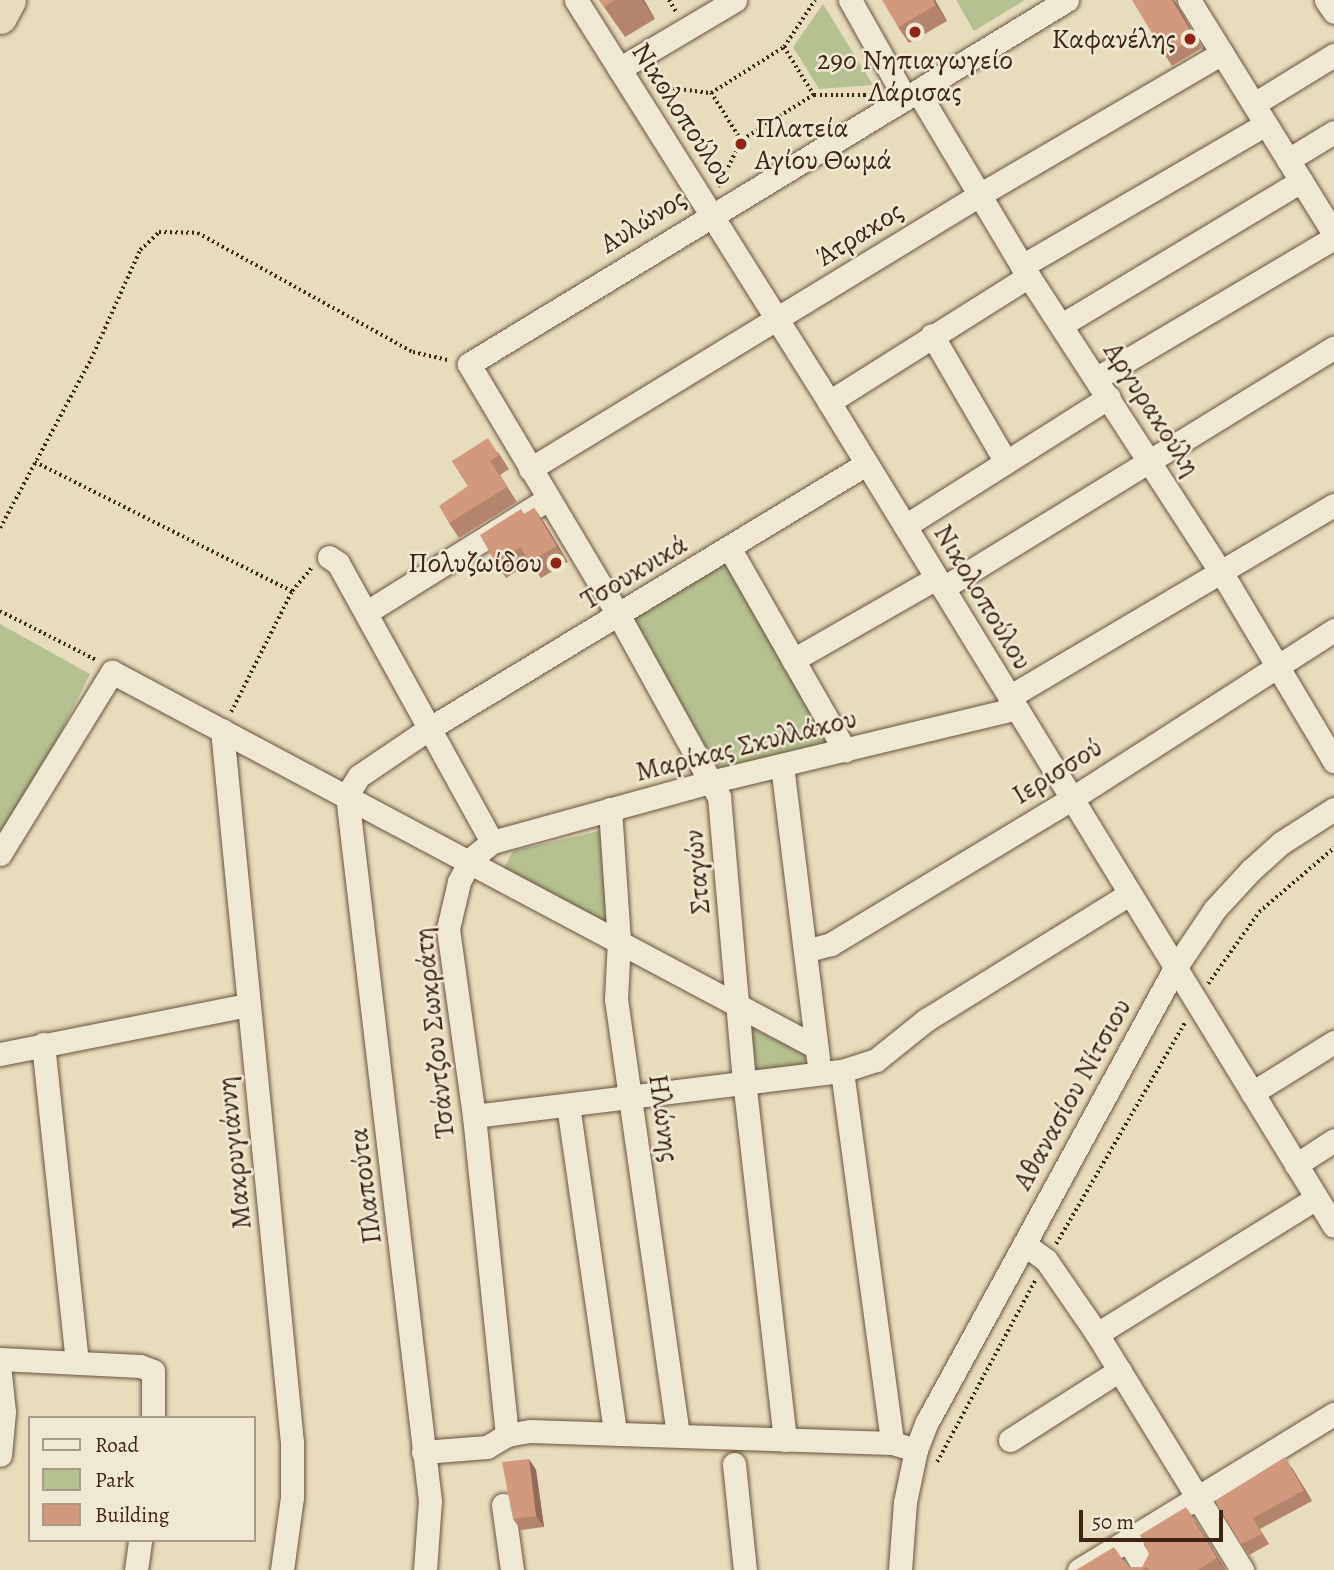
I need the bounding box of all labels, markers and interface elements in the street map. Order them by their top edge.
place label: Καφανέλης [1052,22,1176,56]
marker: 29ο Νηπιαγωγείο Λάρισας [907,24,923,40]
marker: Καφανέλης [1182,31,1198,47]
street label: Νικολοπούλου [624,36,742,192]
place label: 29ο Νηπιαγωγείο Λάρισας [817,43,1013,109]
place label: Πλατεία Αγίου Θωμά [755,111,892,177]
marker: Πλατεία Αγίου Θωμά [733,136,749,152]
street label: Αυλώνος [594,182,692,260]
street label: Άτρακος [809,194,909,274]
street label: Αργυρακούλη [1096,336,1208,482]
street label: Νικολοπούλου [926,518,1040,676]
street label: Τσουκνικά [575,527,693,617]
place label: Πολυζωίδου [408,546,542,580]
marker: Πολυζωίδου [548,555,564,571]
street label: Μαρίκας Σκυλλάκου [632,701,860,789]
street label: Ιερισσού [1006,730,1108,812]
street label: Σταγών [677,828,717,916]
street label: Τσάντζου Σωκράτη [406,926,462,1140]
street label: Αθανασίου Νίτσιου [1006,992,1138,1196]
street label: Ηλώνης [641,1072,687,1164]
street label: Μακρυγιάννη [209,1075,259,1231]
street label: Πλαπούτα [341,1126,389,1246]
legend [28,1416,256,1542]
text: Road [95,1431,139,1459]
text: Park [95,1466,134,1494]
scale bar [1082,1496,1226,1540]
text: Building [95,1501,169,1529]
text: 50 m [1092,1508,1134,1536]

